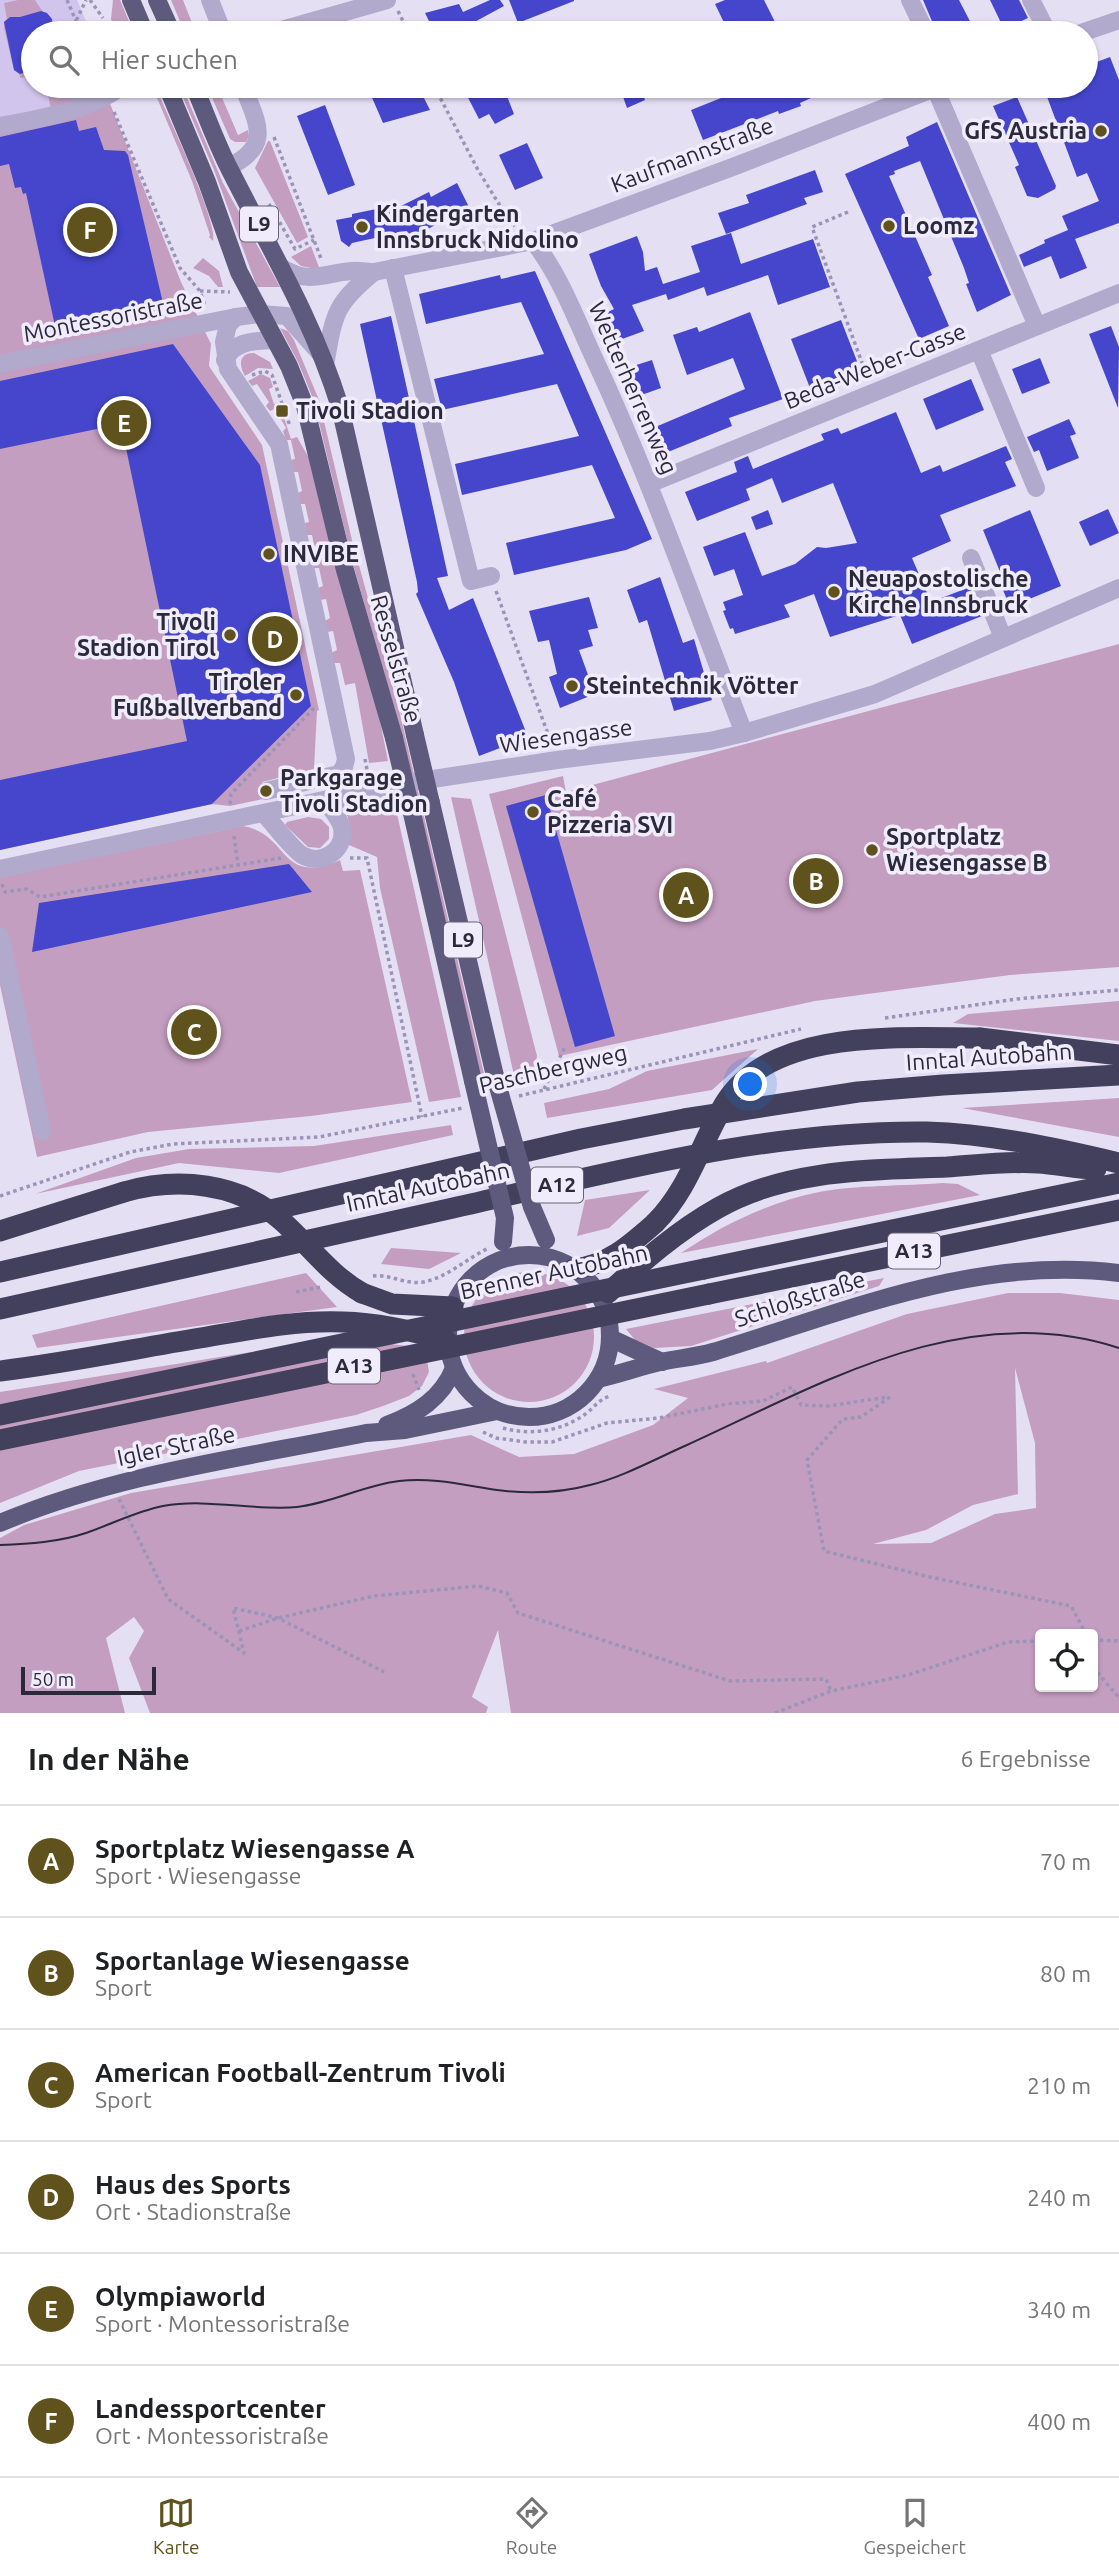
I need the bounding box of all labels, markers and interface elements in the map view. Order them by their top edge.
search box [21,21,1098,98]
icon: search [45,41,83,79]
text: Hier suchen [101,45,238,74]
street label: Kaufmannstraße [607,112,776,197]
place label: GfS Austria [964,118,1087,143]
marker: GfS Austria [1093,123,1109,139]
place label: Kindergarten Innsbruck Nidolino [376,201,579,252]
pin: F [67,204,113,256]
road number: L9 [240,206,278,242]
place label: Loomz [903,213,974,238]
marker: Loomz [881,218,897,234]
marker: Kindergarten Innsbruck Nidolino [354,219,370,235]
street label: Montessoristraße [21,287,205,346]
street label: Wetterherrenweg [584,298,683,478]
street label: Beda-Weber-Gasse [780,318,969,413]
pin: E [101,397,147,449]
place label: Tivoli Stadion [296,398,444,423]
marker: Tivoli Stadion [274,403,290,419]
place label: INVIBE [283,541,359,566]
marker: INVIBE [261,546,277,562]
place label: Neuapostolische Kirche Innsbruck [848,566,1028,617]
marker: Neuapostolische Kirche Innsbruck [826,584,842,600]
street label: Resselstraße [366,592,427,726]
place label: Tivoli Stadion Tirol [77,609,216,660]
pin: D [252,613,298,665]
marker: Tivoli Stadion Tirol [222,627,238,643]
place label: Tiroler Fußballverband [113,669,283,720]
place label: Steintechnik Vötter [586,673,799,698]
marker: Steintechnik Vötter [564,678,580,694]
marker: Tiroler Fußballverband [288,687,304,703]
street label: Wiesengasse [498,714,634,757]
place label: Parkgarage Tivoli Stadion [280,765,428,816]
marker: Parkgarage Tivoli Stadion [258,783,274,799]
place label: Café Pizzeria SVI [547,786,673,837]
marker: Café Pizzeria SVI [525,804,541,820]
place label: Sportplatz Wiesengasse B [886,824,1047,875]
marker: Sportplatz Wiesengasse B [864,842,880,858]
pin: B [793,855,839,907]
pin: A [663,869,709,921]
road number: L9 [444,922,482,958]
pin: C [171,1006,217,1058]
street label: Inntal Autobahn [905,1038,1073,1075]
street label: Paschbergweg [477,1039,629,1098]
your location [733,1067,767,1101]
street label: Inntal Autobahn [344,1157,512,1216]
road number: A12 [531,1168,583,1202]
road number: A13 [888,1234,940,1268]
street label: Brenner Autobahn [458,1239,650,1304]
street label: Schloßstraße [732,1266,868,1331]
road number: A13 [328,1348,380,1384]
street label: Igler Straße [115,1421,237,1470]
map controls [1035,1629,1098,1692]
button: locate [1035,1629,1098,1692]
scale bar [21,1664,156,1696]
text: 50 m [32,1668,74,1690]
text: In der Nähe [28,1742,190,1776]
text: 6 Ergebnisse [960,1746,1091,1771]
text: Sportplatz Wiesengasse A [95,1834,414,1863]
text: A [43,1849,59,1874]
text: 70 m [1040,1849,1091,1874]
text: Sport · Wiesengasse [95,1863,301,1888]
text: Sportanlage Wiesengasse [95,1946,410,1975]
text: B [43,1961,59,1986]
text: 80 m [1040,1961,1091,1986]
text: Sport [95,1975,152,2000]
text: American Football-Zentrum Tivoli [95,2058,506,2087]
text: C [44,2073,58,2098]
text: 210 m [1027,2073,1091,2098]
text: Sport [95,2087,152,2112]
text: Haus des Sports [95,2170,291,2199]
text: D [43,2185,59,2210]
text: 240 m [1027,2185,1091,2210]
text: Ort · Stadionstraße [95,2199,291,2224]
text: Olympiaworld [95,2282,266,2311]
text: E [44,2297,58,2322]
text: 340 m [1027,2297,1091,2322]
text: Sport · Montessoristraße [95,2311,350,2336]
text: Landessportcenter [95,2394,326,2423]
text: F [45,2409,57,2434]
text: 400 m [1027,2409,1091,2434]
text: Ort · Montessoristraße [95,2423,329,2448]
tab: Karte [153,2494,200,2558]
tab: Route [506,2494,557,2558]
tab: Gespeichert [864,2494,966,2558]

